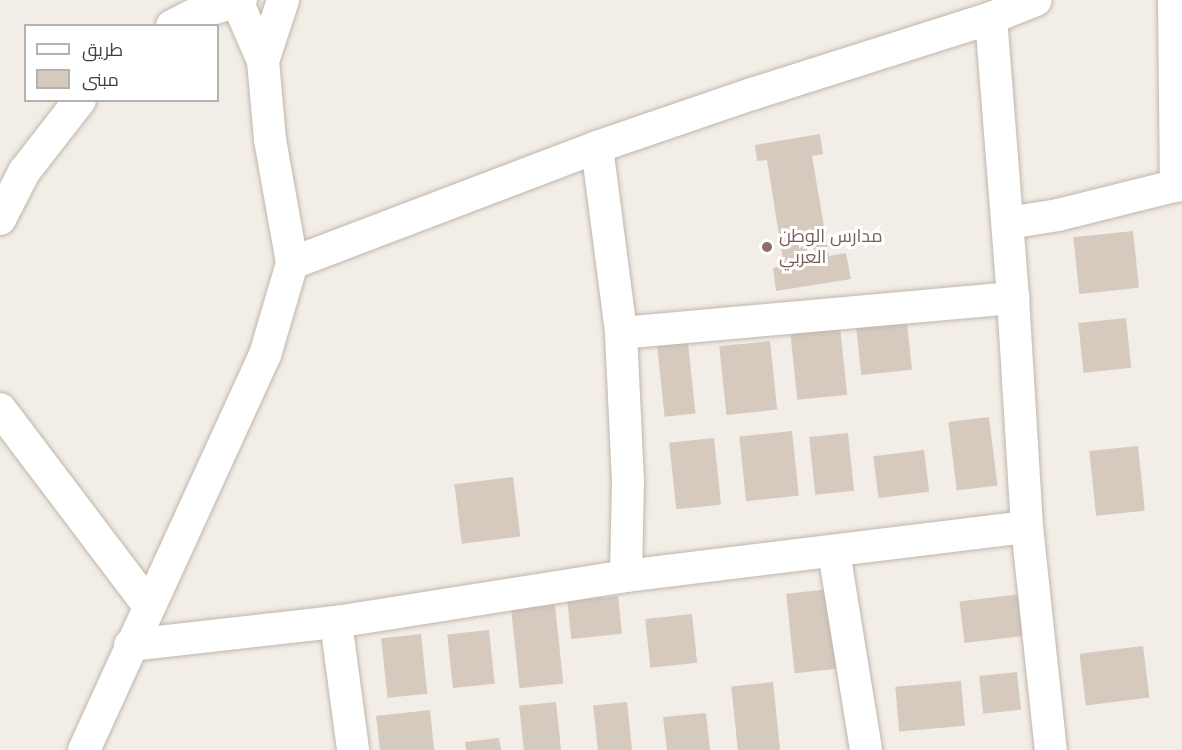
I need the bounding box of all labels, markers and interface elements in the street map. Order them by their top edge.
legend [24,24,219,102]
text: طريق [82,37,123,62]
text: مبنى [82,67,119,92]
place label: مدارس الوطن العربي [779,226,883,268]
marker: مدارس الوطن العربي [760,240,774,254]

